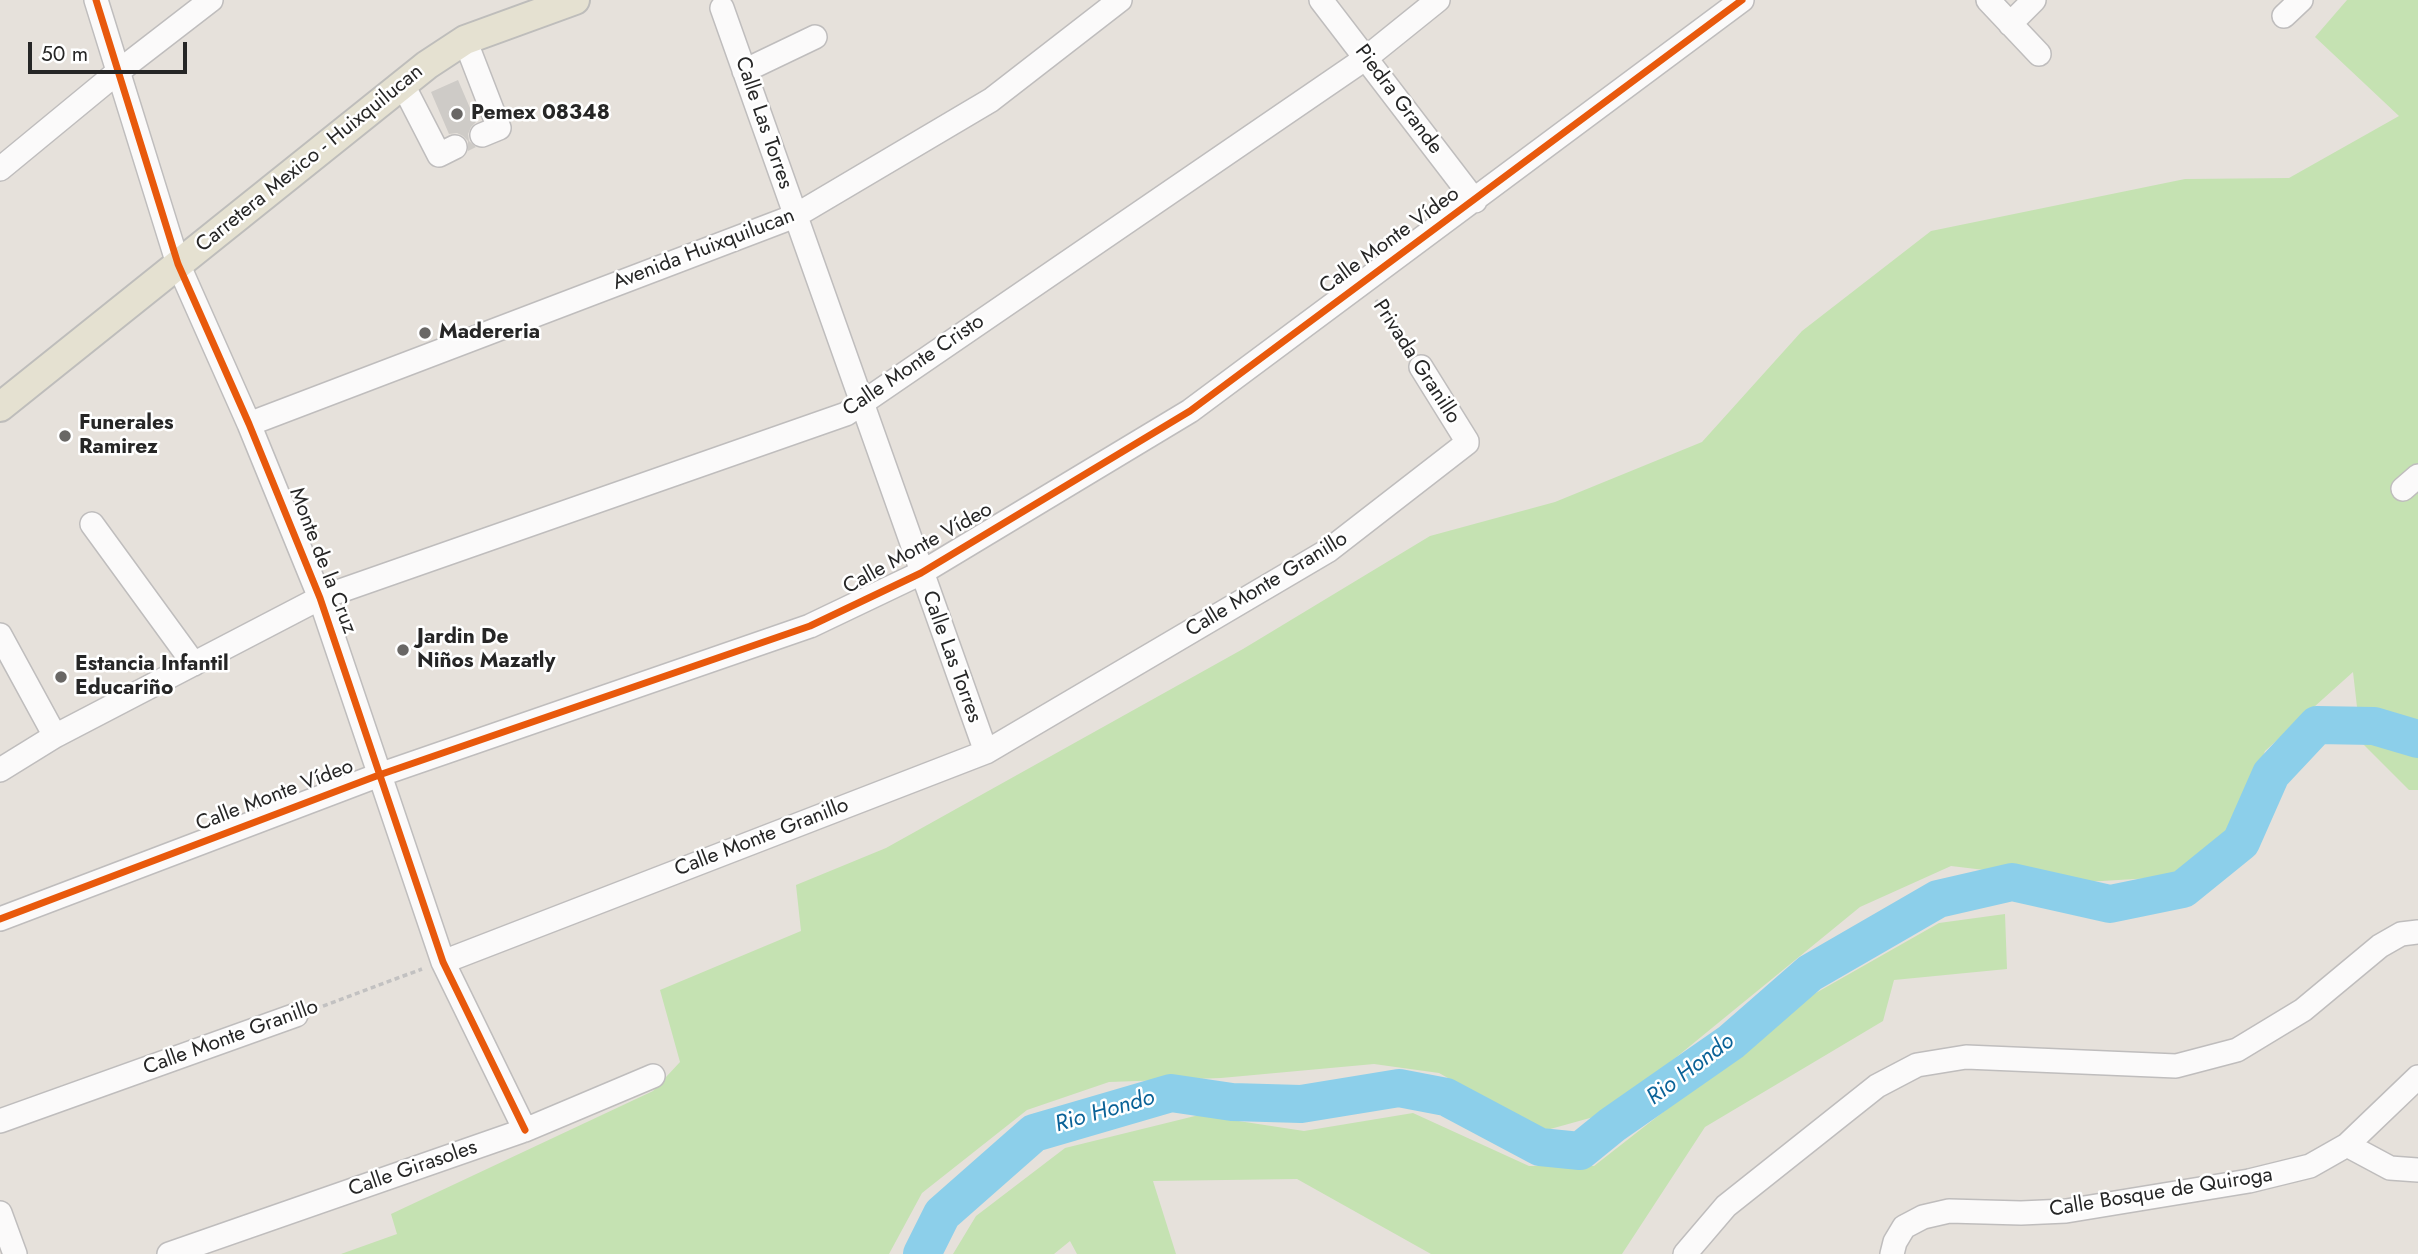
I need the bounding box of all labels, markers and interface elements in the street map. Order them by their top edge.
scale bar [32,28,191,72]
text: 50 m [41,39,88,69]
street label: Piedra Grande [1349,40,1447,160]
street label: Calle Las Torres [729,54,797,192]
street label: Carretera Mexico - Huixquilucan [191,60,429,258]
place label: Pemex 08348 [471,101,610,127]
marker: Pemex 08348 [449,106,465,122]
street label: Calle Monte Vídeo [1315,182,1465,300]
street label: Avenida Huixquilucan [609,204,799,296]
street label: Privada Granillo [1367,295,1465,429]
street label: Calle Monte Cristo [839,309,989,423]
place label: Madereria [439,320,540,346]
marker: Madereria [417,325,433,341]
place label: Funerales Ramirez [79,411,174,461]
marker: Funerales Ramirez [57,428,73,444]
street label: Monte de la Cruz [283,484,361,638]
street label: Calle Monte Vídeo [839,498,997,600]
street label: Calle Monte Granillo [1182,527,1352,643]
street label: Calle Las Torres [916,588,986,726]
place label: Jardin De Niños Mazatly [417,625,555,675]
marker: Jardin De Niños Mazatly [395,642,411,658]
place label: Estancia Infantil Educariño [75,652,229,702]
marker: Estancia Infantil Educariño [53,669,69,685]
street label: Calle Monte Vídeo [193,754,357,838]
street label: Calle Monte Granillo [672,793,852,883]
street label: Calle Monte Granillo [140,995,322,1081]
water label: Rio Hondo [1642,1028,1740,1112]
water label: Rio Hondo [1052,1085,1158,1139]
street label: Calle Girasoles [345,1135,481,1203]
street label: Calle Bosque de Quiroga [2048,1163,2274,1223]

